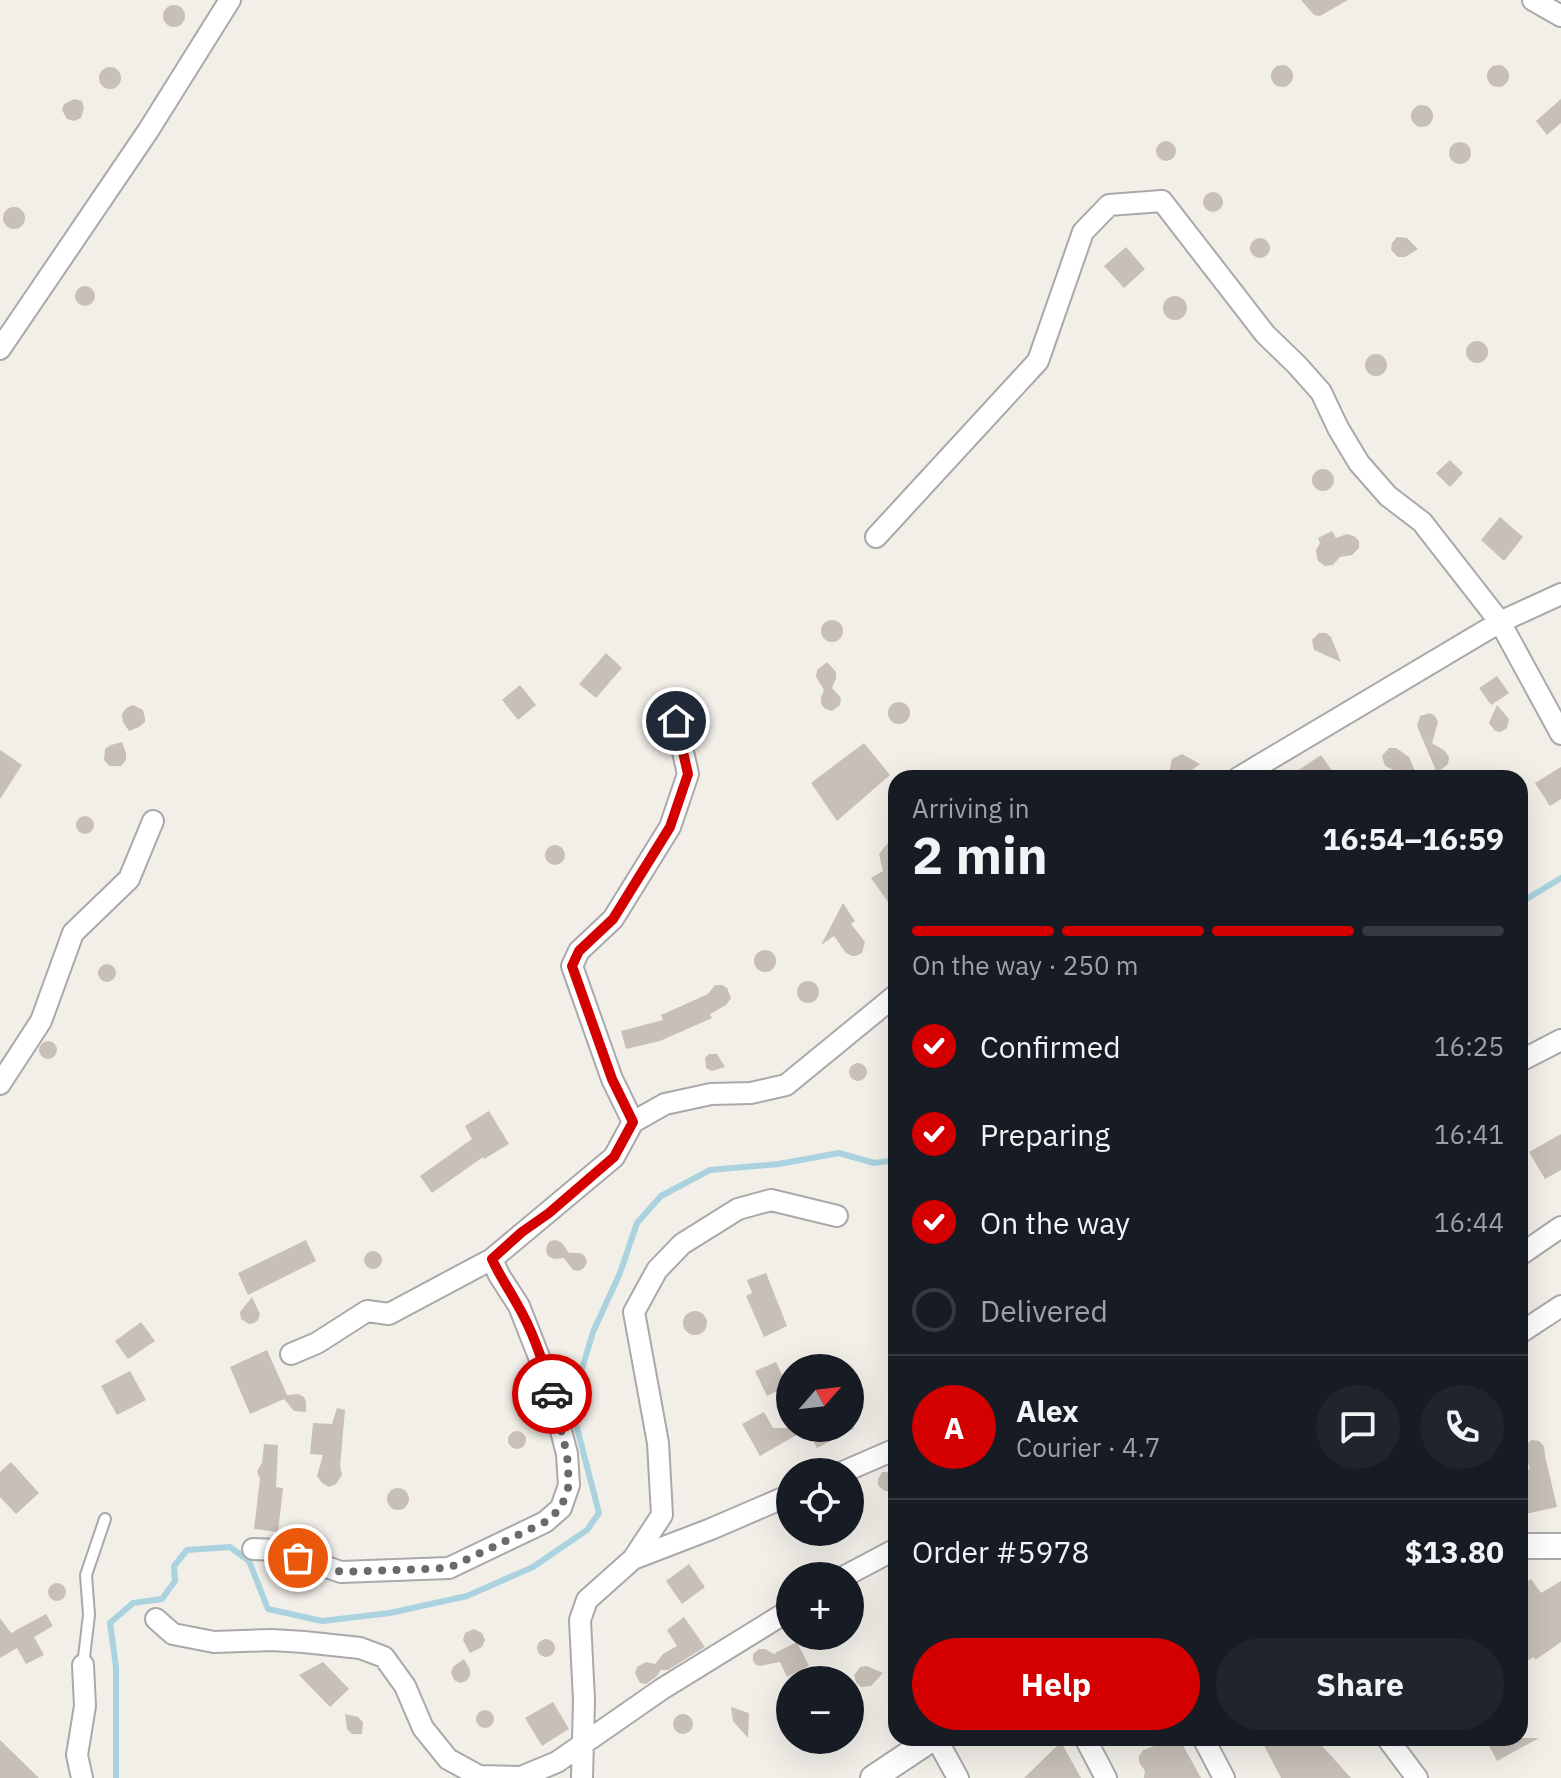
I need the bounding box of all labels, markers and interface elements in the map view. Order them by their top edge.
pin [642,687,710,755]
icon: home [654,699,698,743]
text: Arriving in [912,791,1029,825]
text: 16:54–16:59 [1323,819,1504,858]
text: 2 min [912,821,1048,888]
text: On the way · 250 m [912,948,1138,982]
icon: check [912,1024,956,1068]
text: Confirmed [980,1027,1121,1066]
text: 16:25 [1434,1029,1504,1063]
icon: check [912,1112,956,1156]
text: Preparing [980,1115,1110,1154]
text: 16:41 [1434,1117,1504,1151]
icon: check [912,1200,956,1244]
text: On the way [980,1203,1130,1242]
text: 16:44 [1434,1205,1504,1239]
text: Delivered [980,1291,1108,1330]
courier [512,1354,592,1434]
north arrow [776,1354,864,1442]
map controls [776,1354,864,1754]
icon: car [530,1372,574,1416]
button: chat [1316,1385,1400,1469]
button: phone [1420,1385,1504,1469]
text: Alex [1016,1391,1079,1430]
text: A [944,1408,964,1447]
text: Courier · 4.7 [1016,1430,1160,1464]
button: locate [776,1458,864,1546]
pin [264,1524,332,1592]
text: Order #5978 [912,1532,1089,1571]
text: $13.80 [1405,1532,1504,1571]
icon: bag [276,1536,320,1580]
button: + [776,1562,864,1650]
button: Help [912,1638,1200,1730]
button: Share [1216,1638,1504,1730]
button: − [776,1666,864,1754]

